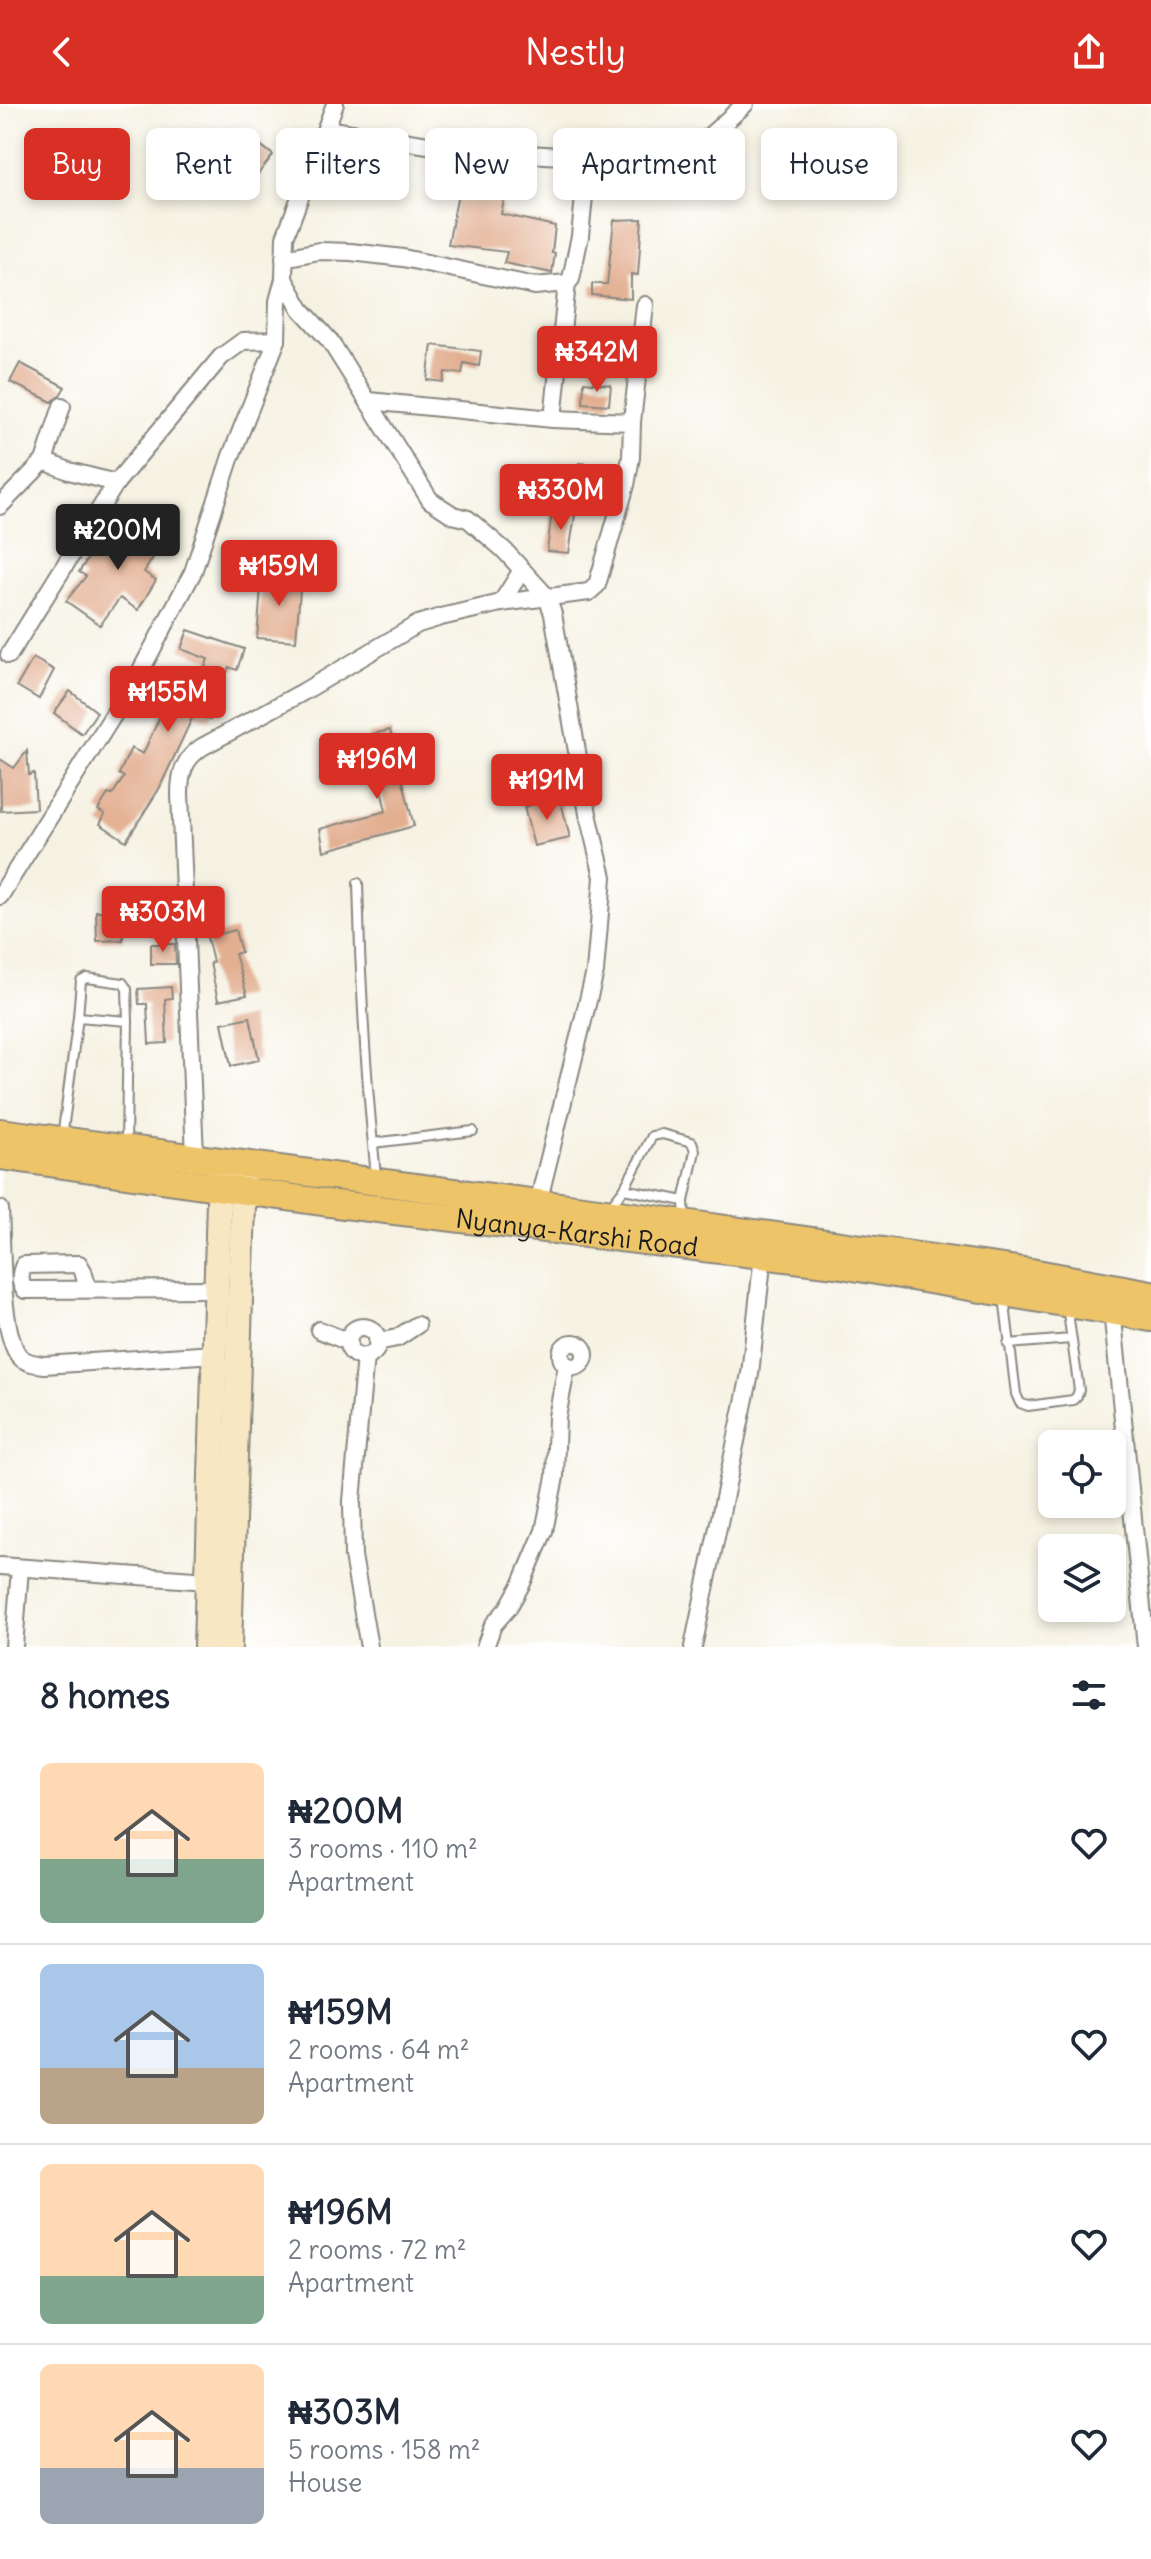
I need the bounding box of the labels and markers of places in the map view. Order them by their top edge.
pin: ₦342M [541,326,653,394]
pin: ₦330M [505,464,617,532]
pin: ₦200M [62,504,174,572]
pin: ₦159M [223,540,335,608]
pin: ₦155M [112,666,224,734]
pin: ₦196M [321,733,433,801]
pin: ₦191M [491,754,603,822]
pin: ₦303M [107,886,219,954]

